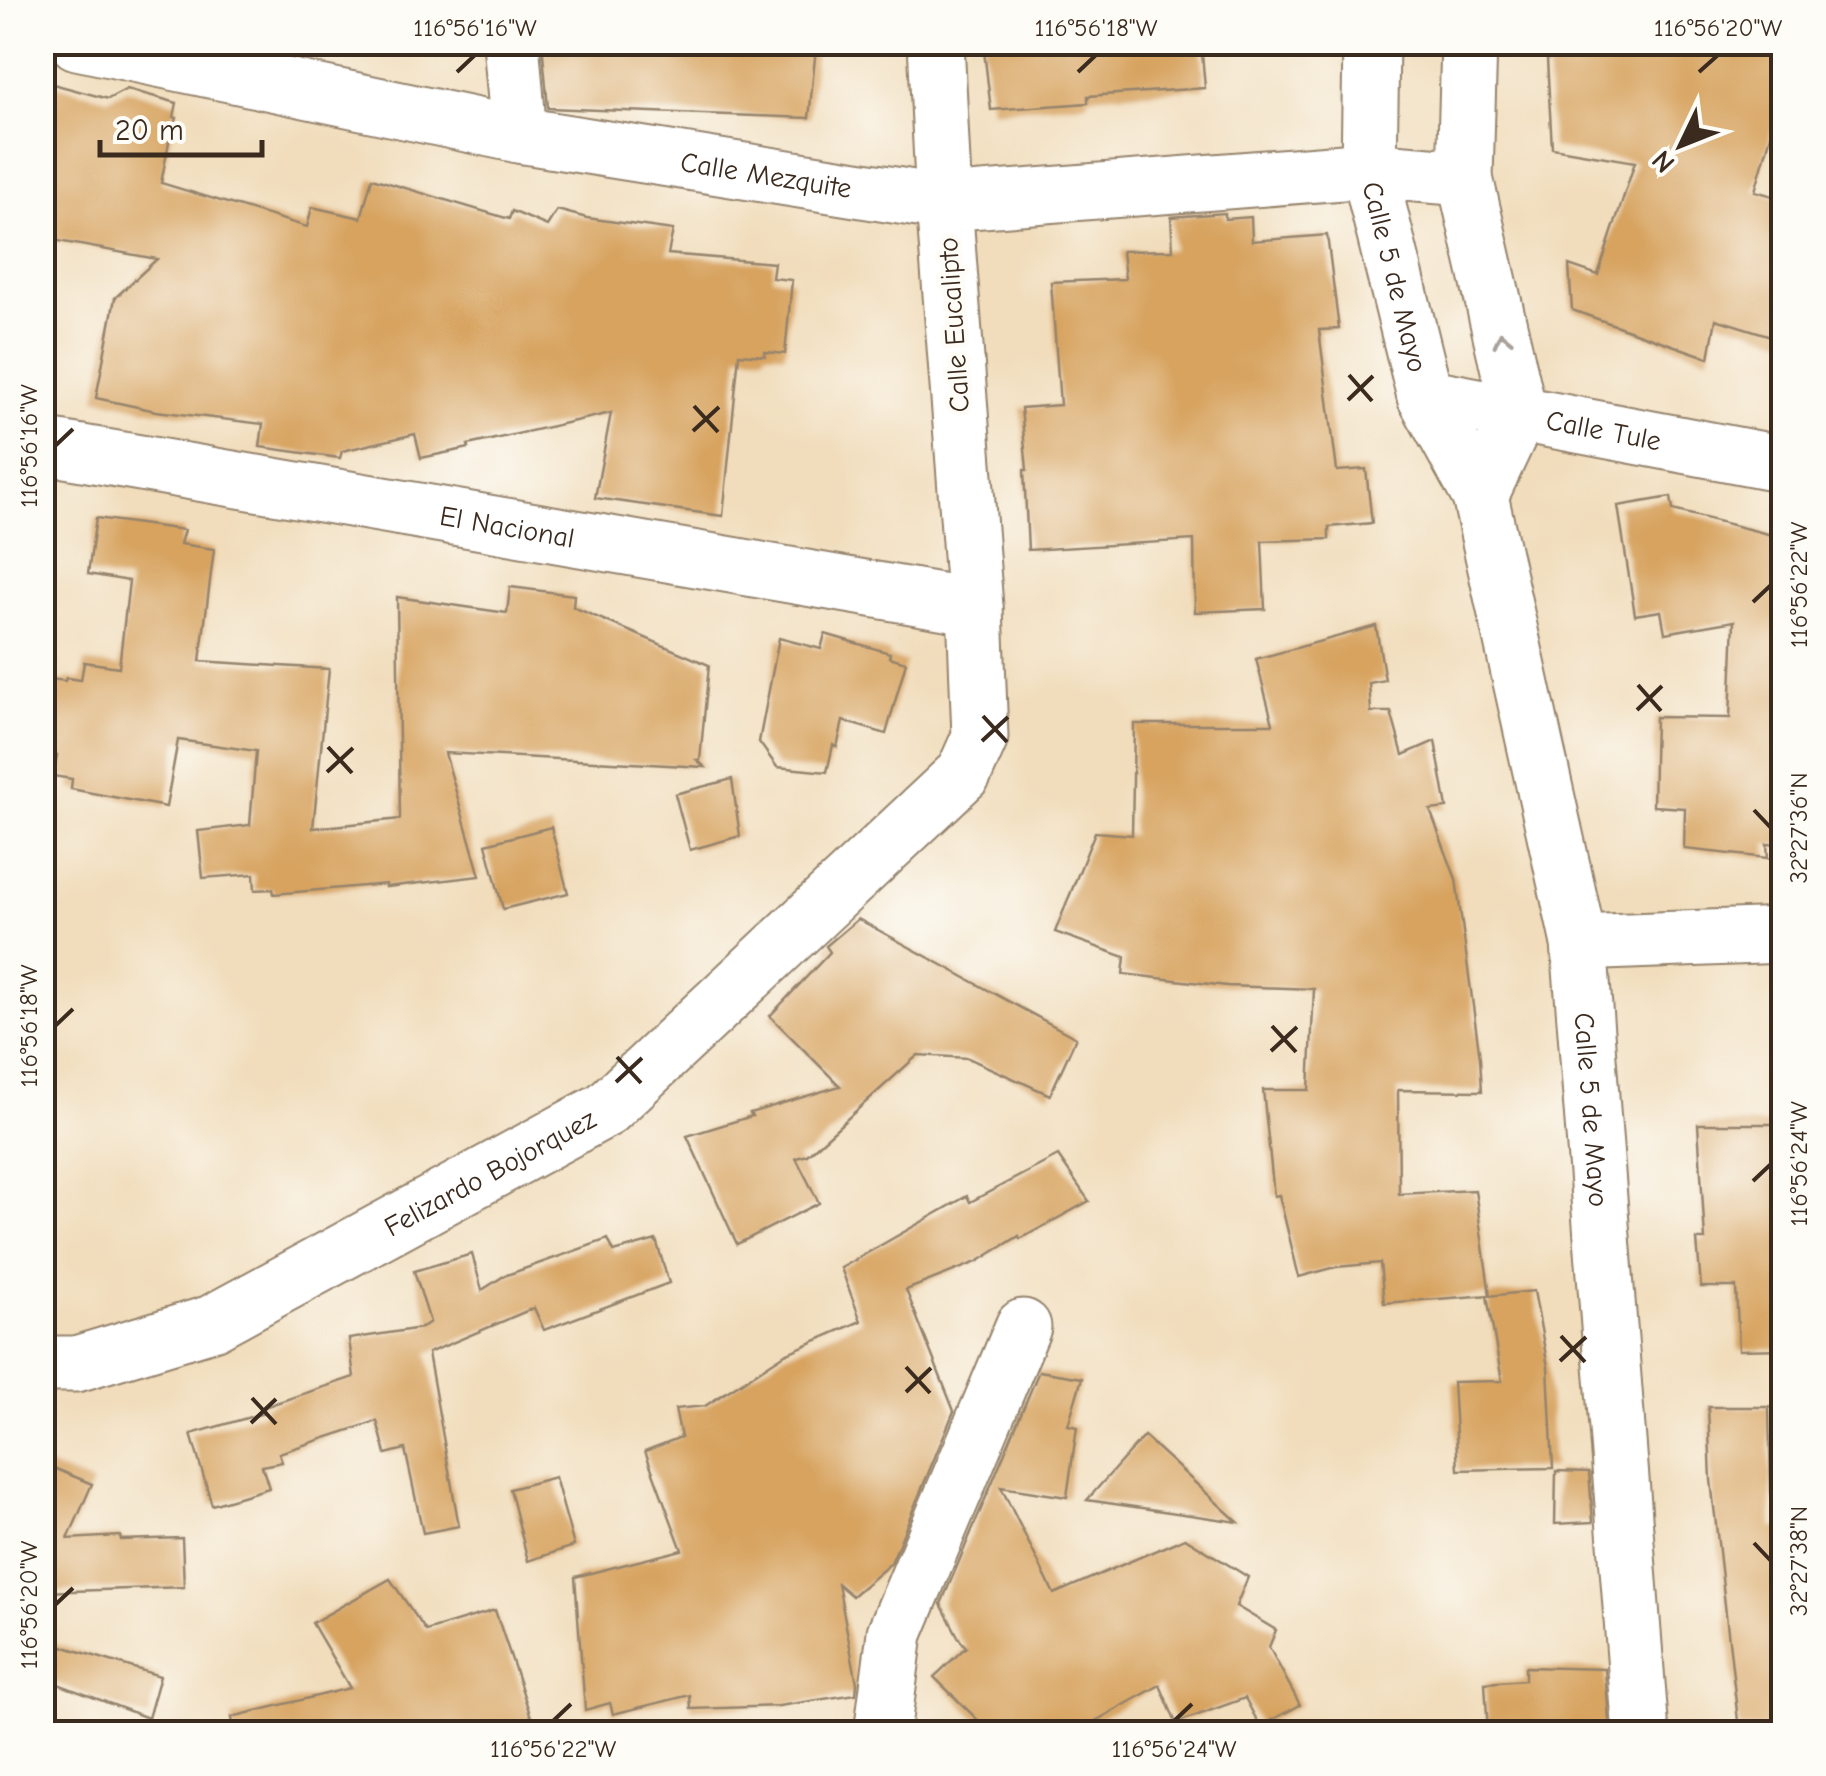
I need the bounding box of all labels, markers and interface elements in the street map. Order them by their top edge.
text: 116°56'16"W [413,13,537,42]
text: 116°56'18"W [1035,13,1158,42]
text: 116°56'20"W [1654,13,1783,42]
scale bar [100,95,262,157]
north arrow [1631,95,1731,195]
text: 20 m [115,113,184,148]
text: N [1646,144,1681,179]
street label: Calle Mezquite [678,146,854,205]
street label: Calle 5 de Mayo [1356,179,1433,375]
street label: Calle Eucalipto [932,236,976,414]
one-way arrow [1493,331,1514,348]
text: 116°56'16"W [14,384,43,508]
street label: Calle Tule [1543,404,1664,457]
street label: El Nacional [437,500,577,555]
text: 116°56'22"W [1784,522,1813,648]
text: 32°27'36"N [1784,772,1813,884]
text: 116°56'18"W [14,964,43,1087]
street label: Calle 5 de Mayo [1567,1011,1615,1208]
text: 116°56'24"W [1784,1101,1813,1227]
street label: Felizardo Bojorquez [379,1103,601,1243]
text: 32°27'38"N [1784,1506,1813,1616]
text: 116°56'20"W [14,1540,43,1669]
text: 116°56'22"W [490,1734,616,1763]
text: 116°56'24"W [1111,1734,1237,1763]

